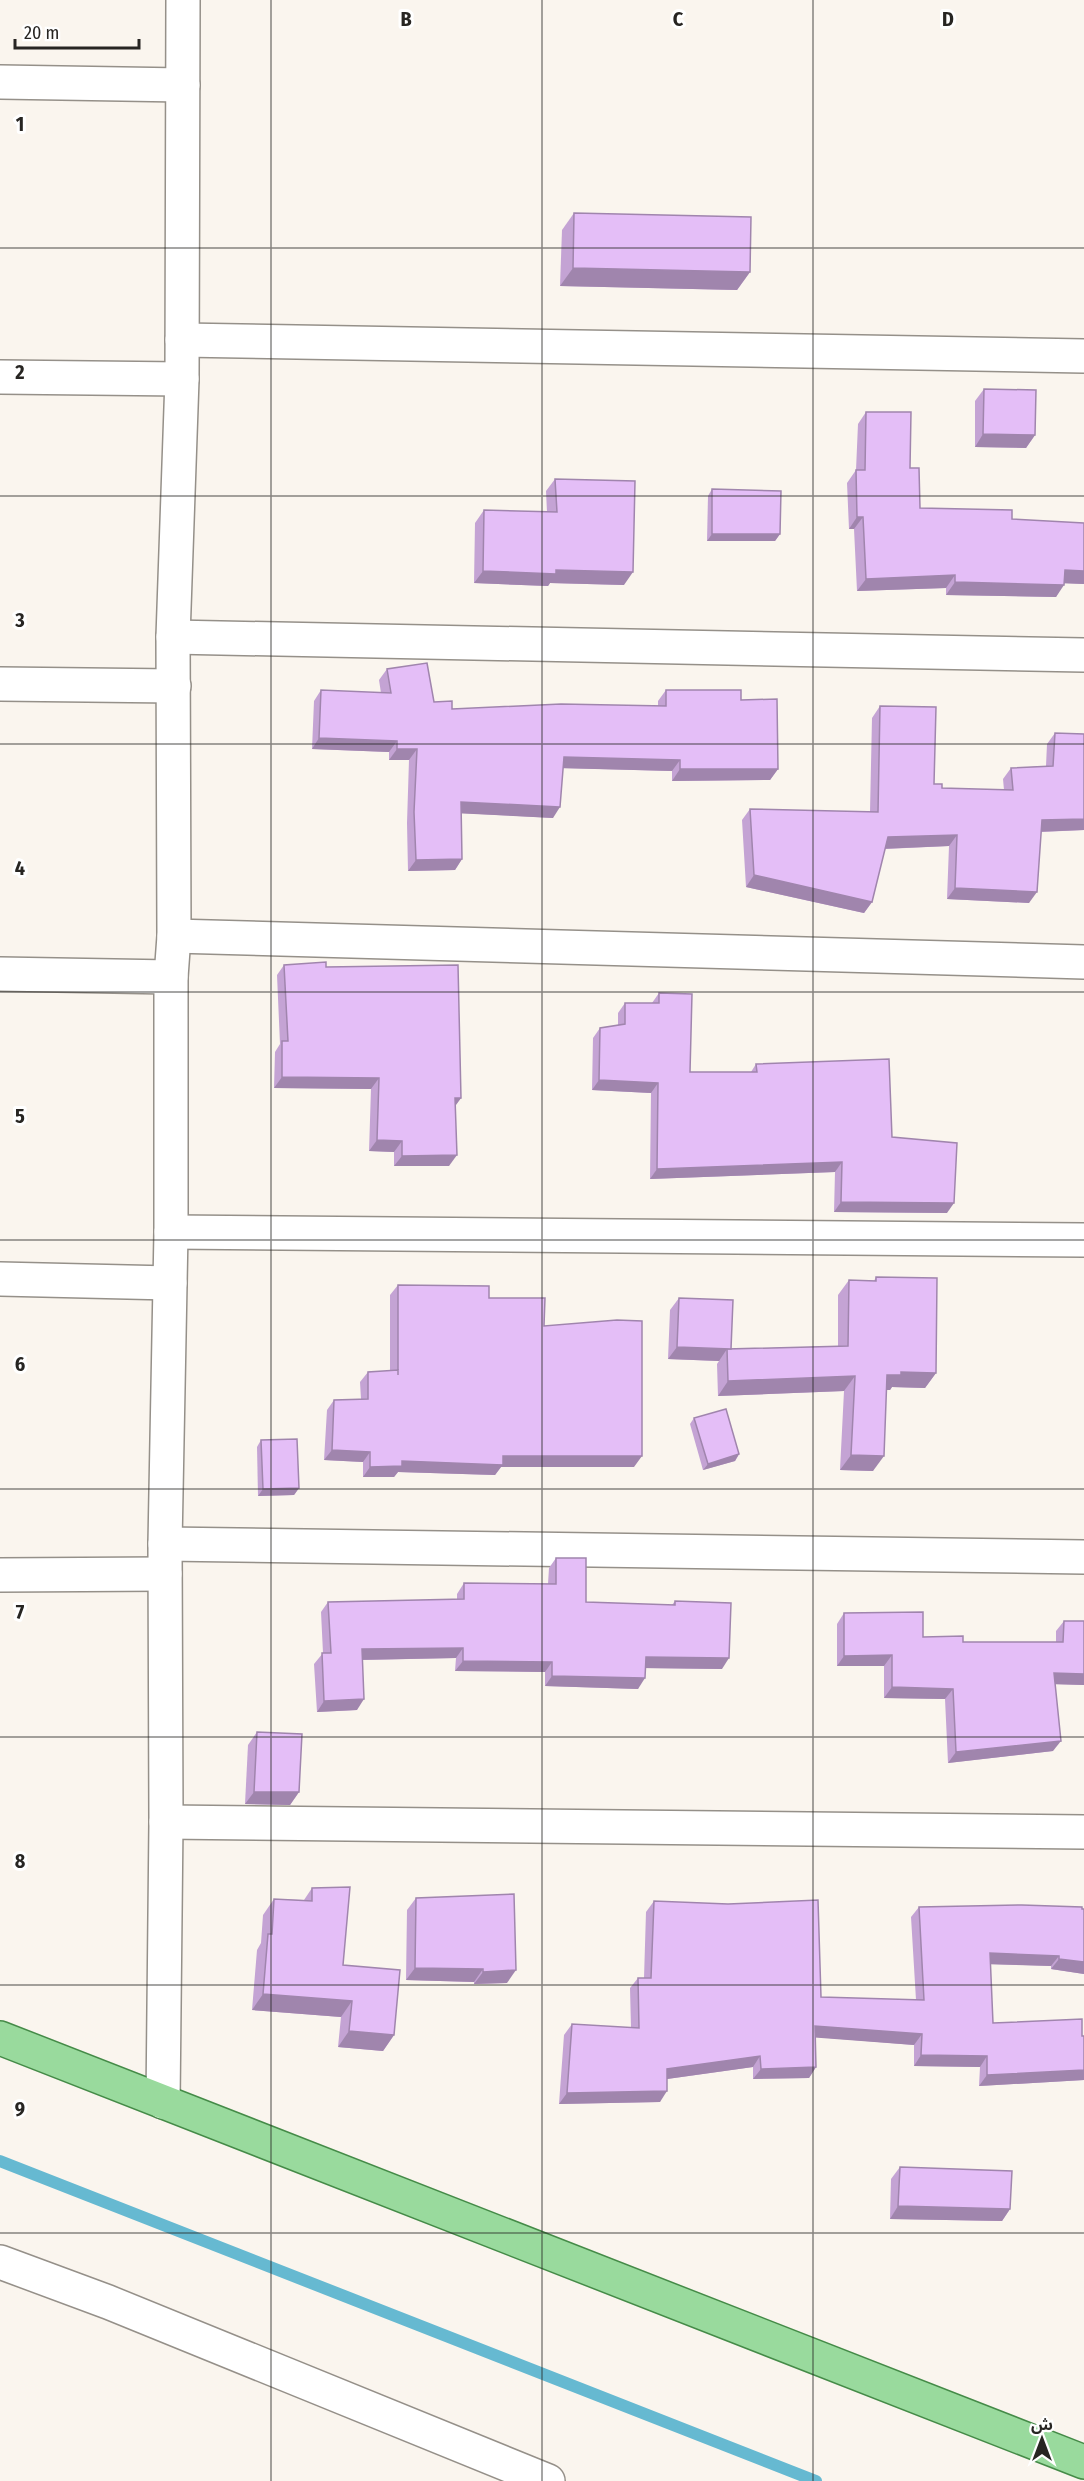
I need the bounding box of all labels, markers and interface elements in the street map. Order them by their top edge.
text: B [400,7,412,31]
text: C [673,7,684,31]
text: D [942,7,954,31]
scale bar [15,12,140,50]
text: 20 m [24,22,59,44]
text: 1 [16,112,24,136]
text: 2 [14,360,25,384]
text: 3 [14,608,25,632]
text: 4 [15,856,25,880]
text: 5 [15,1104,25,1128]
text: 6 [15,1352,25,1376]
text: 7 [16,1600,25,1624]
text: 8 [15,1849,26,1873]
text: 9 [15,2097,25,2121]
north arrow [1012,2409,1072,2469]
text: ش [1031,2415,1053,2434]

